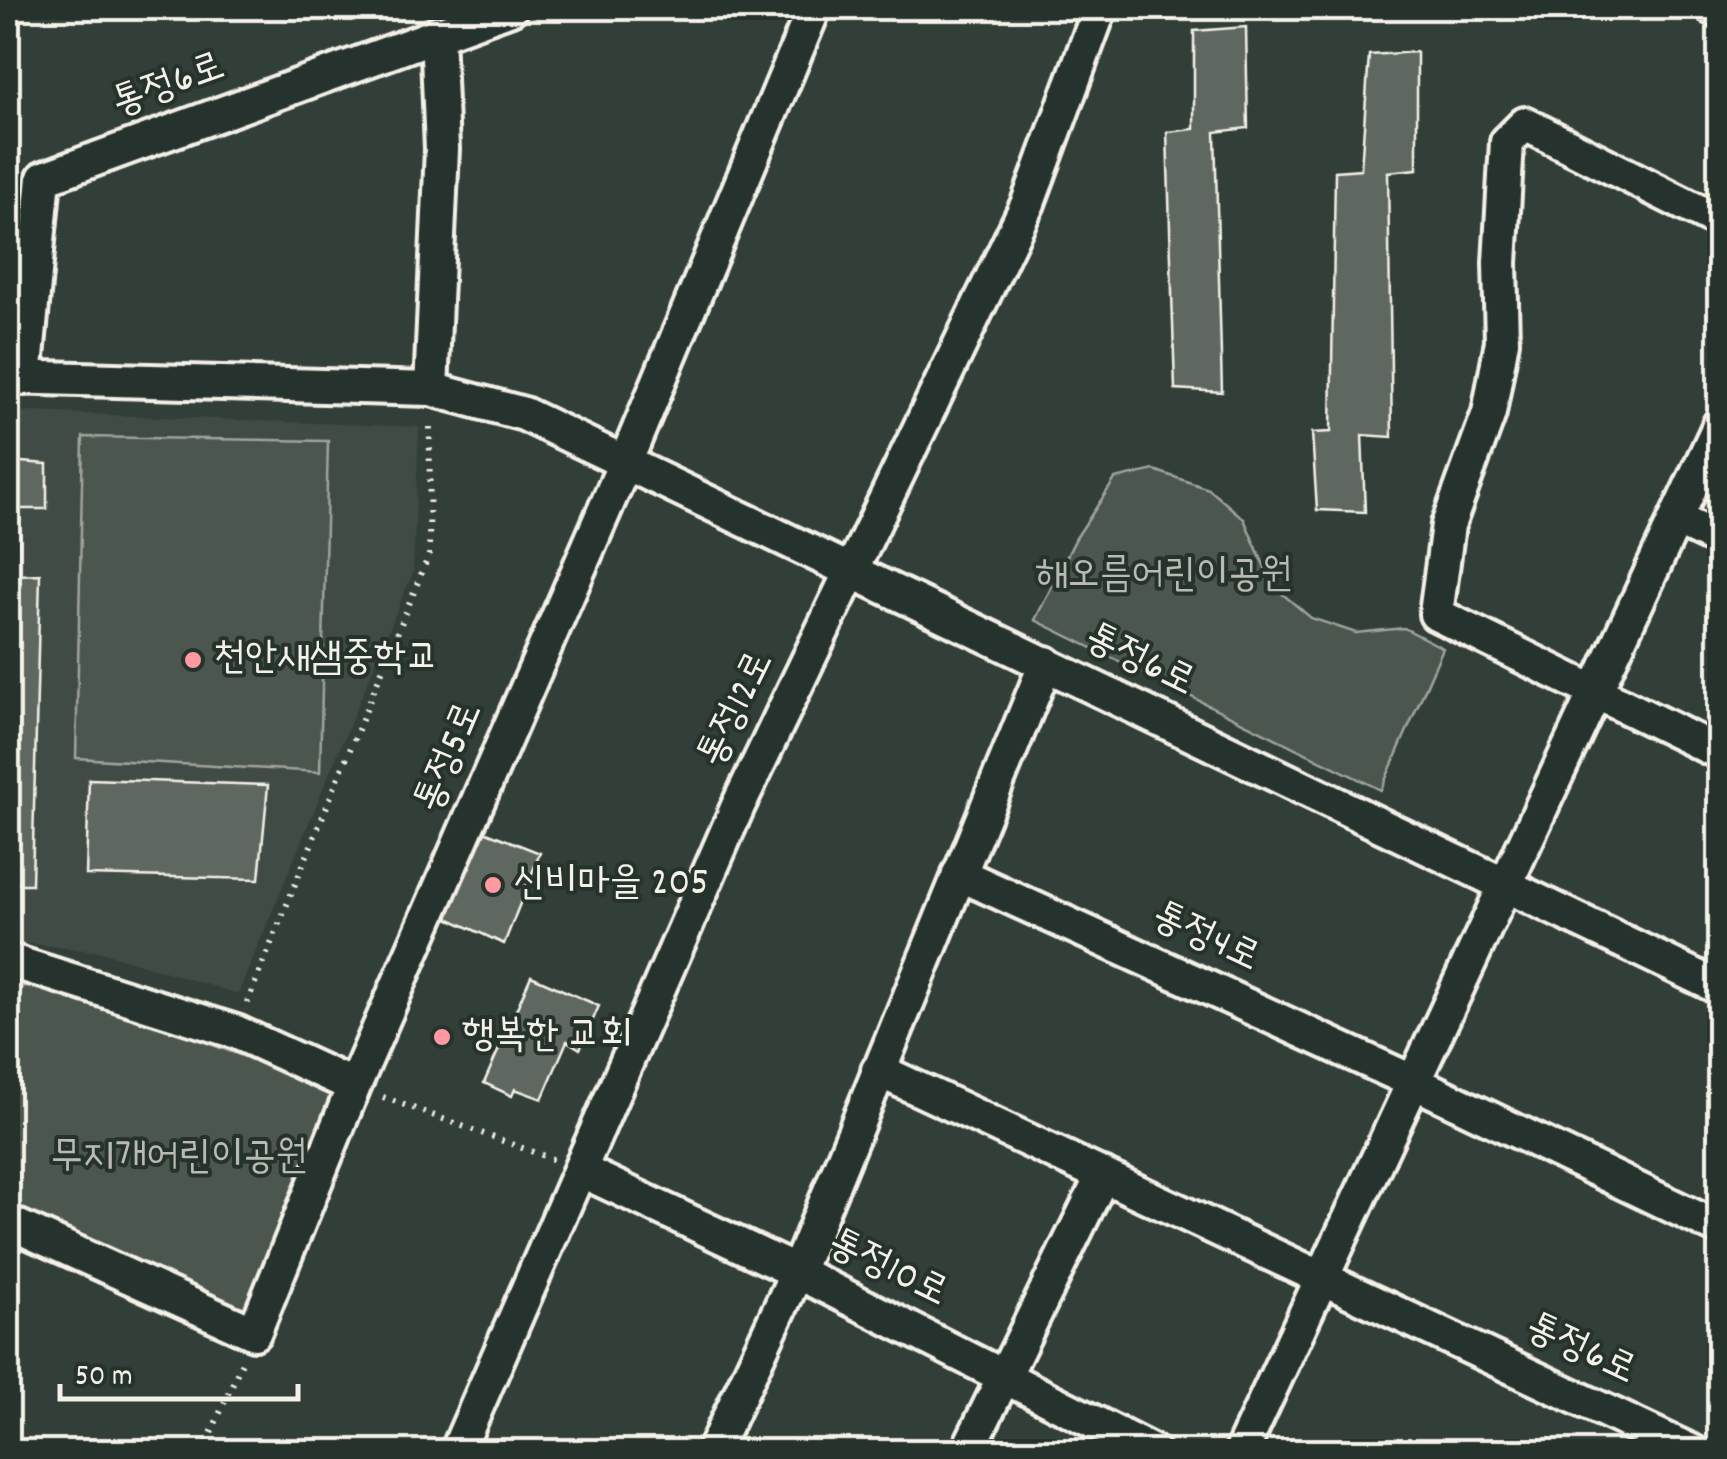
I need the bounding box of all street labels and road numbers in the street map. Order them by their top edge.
street label: 통정6로 [105,40,233,134]
street label: 통정6로 [1074,611,1204,713]
street label: 통정12로 [685,642,791,778]
street label: 통정5로 [402,694,500,822]
street label: 통정4로 [1142,889,1268,989]
street label: 통정10로 [817,1217,957,1323]
street label: 통정6로 [1515,1301,1645,1401]

